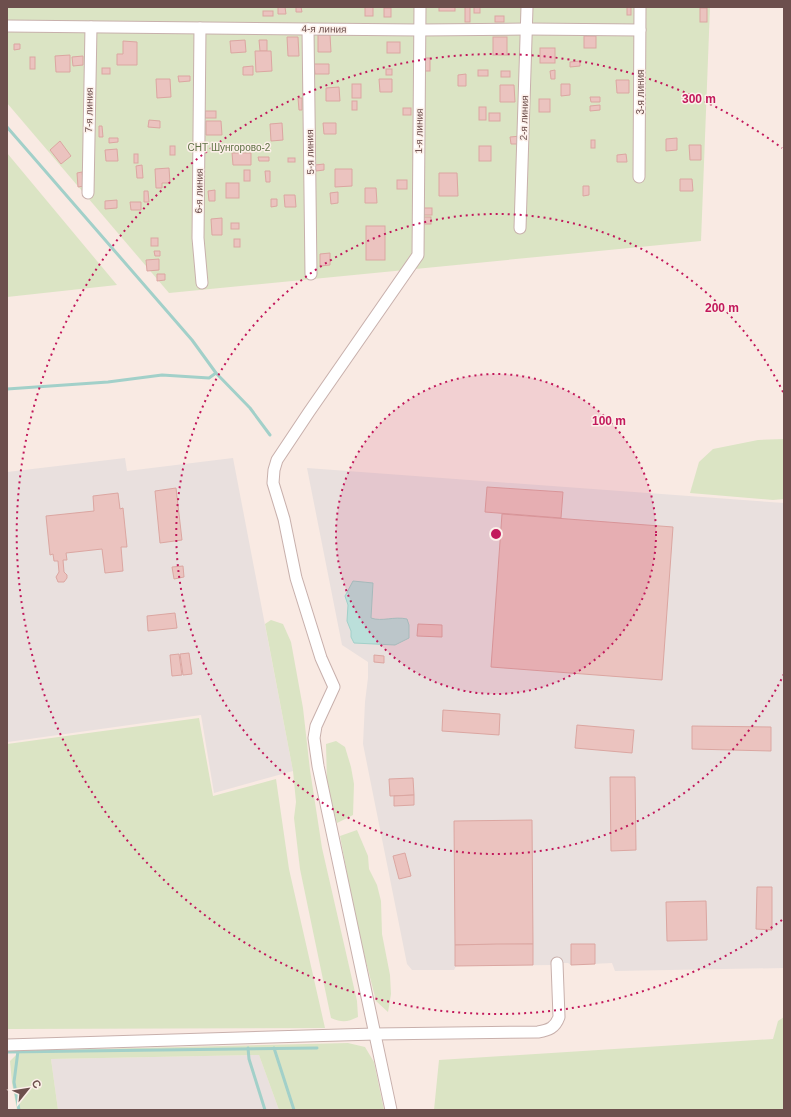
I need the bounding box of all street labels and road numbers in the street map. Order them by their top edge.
street label: 4-я линия [301,23,347,35]
street label: 3-я линия [635,69,646,115]
street label: 7-я линия [83,87,95,133]
street label: 2-я линия [518,95,530,141]
street label: 1-я линия [413,108,425,154]
street label: 5-я линия [304,129,316,175]
street label: 6-я линия [193,168,205,214]

